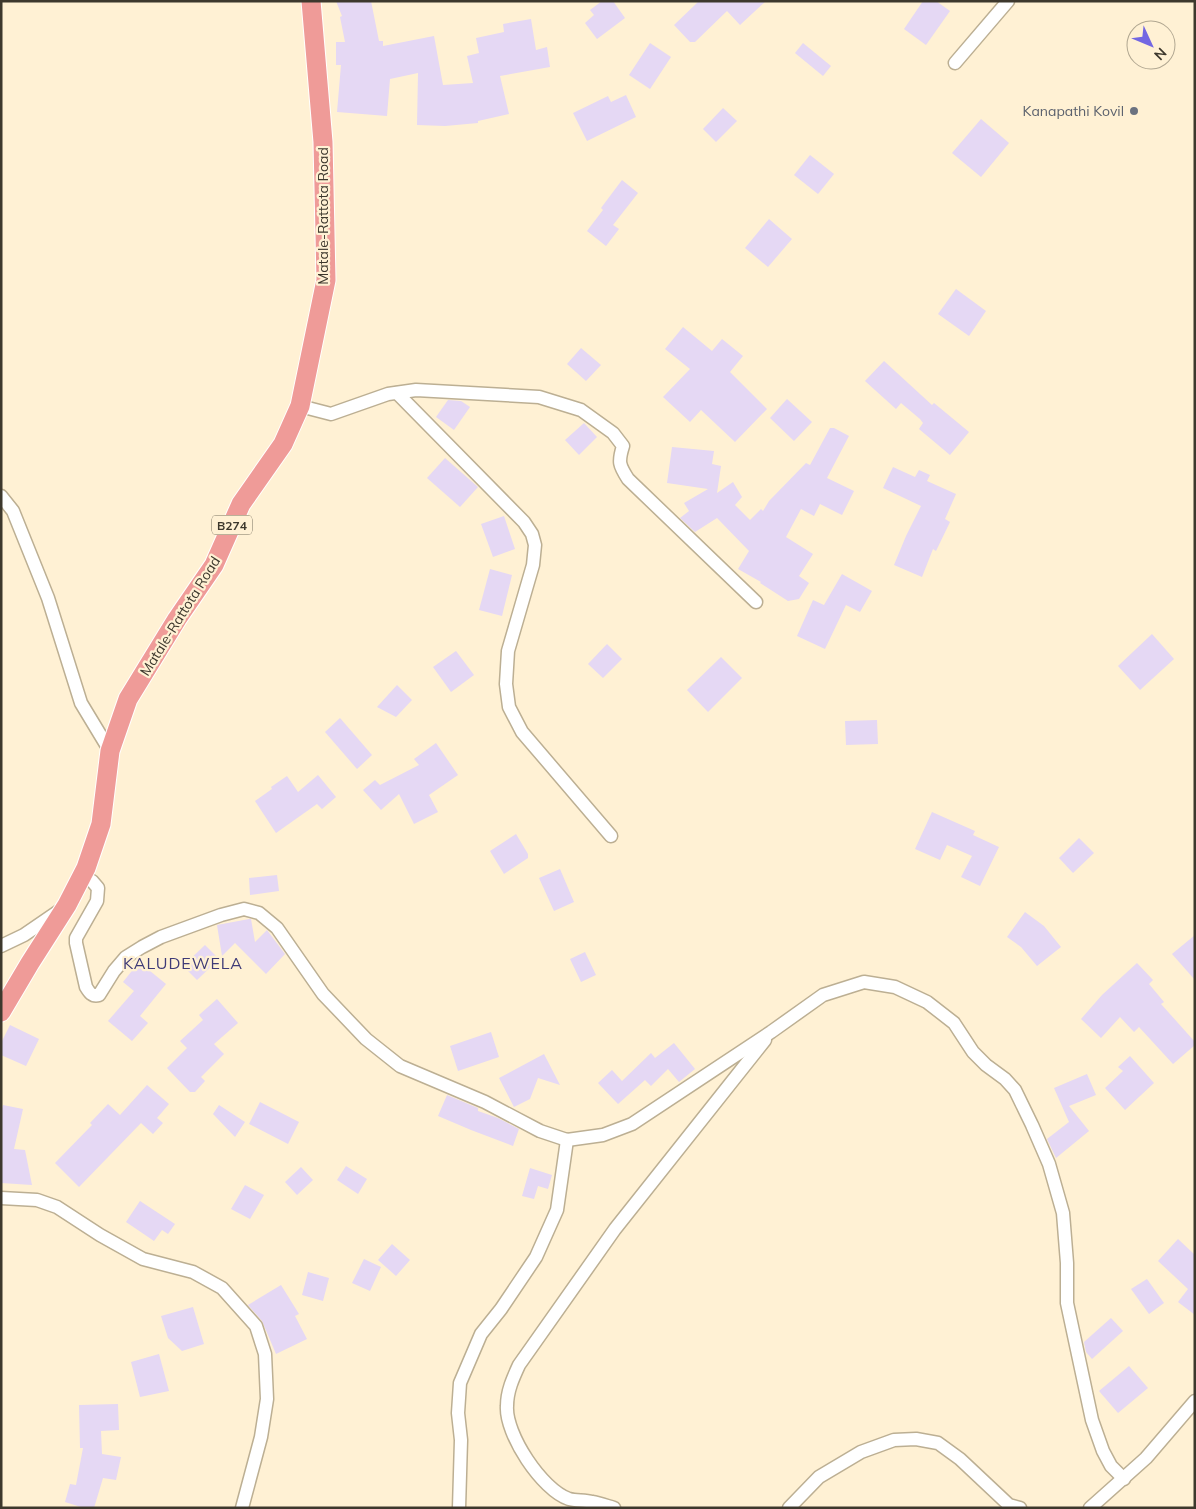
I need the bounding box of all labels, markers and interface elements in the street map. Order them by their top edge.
north arrow [1126,20,1176,70]
text: N [1150,44,1170,64]
place label: Kanapathi Kovil [1023,102,1124,120]
marker: Kanapathi Kovil [1128,105,1140,117]
street label: Matale-Rattota Road [314,147,332,285]
road number: B274 [212,516,252,534]
street label: Matale-Rattota Road [136,553,224,679]
district label: KALUDEWELA [123,953,243,973]

